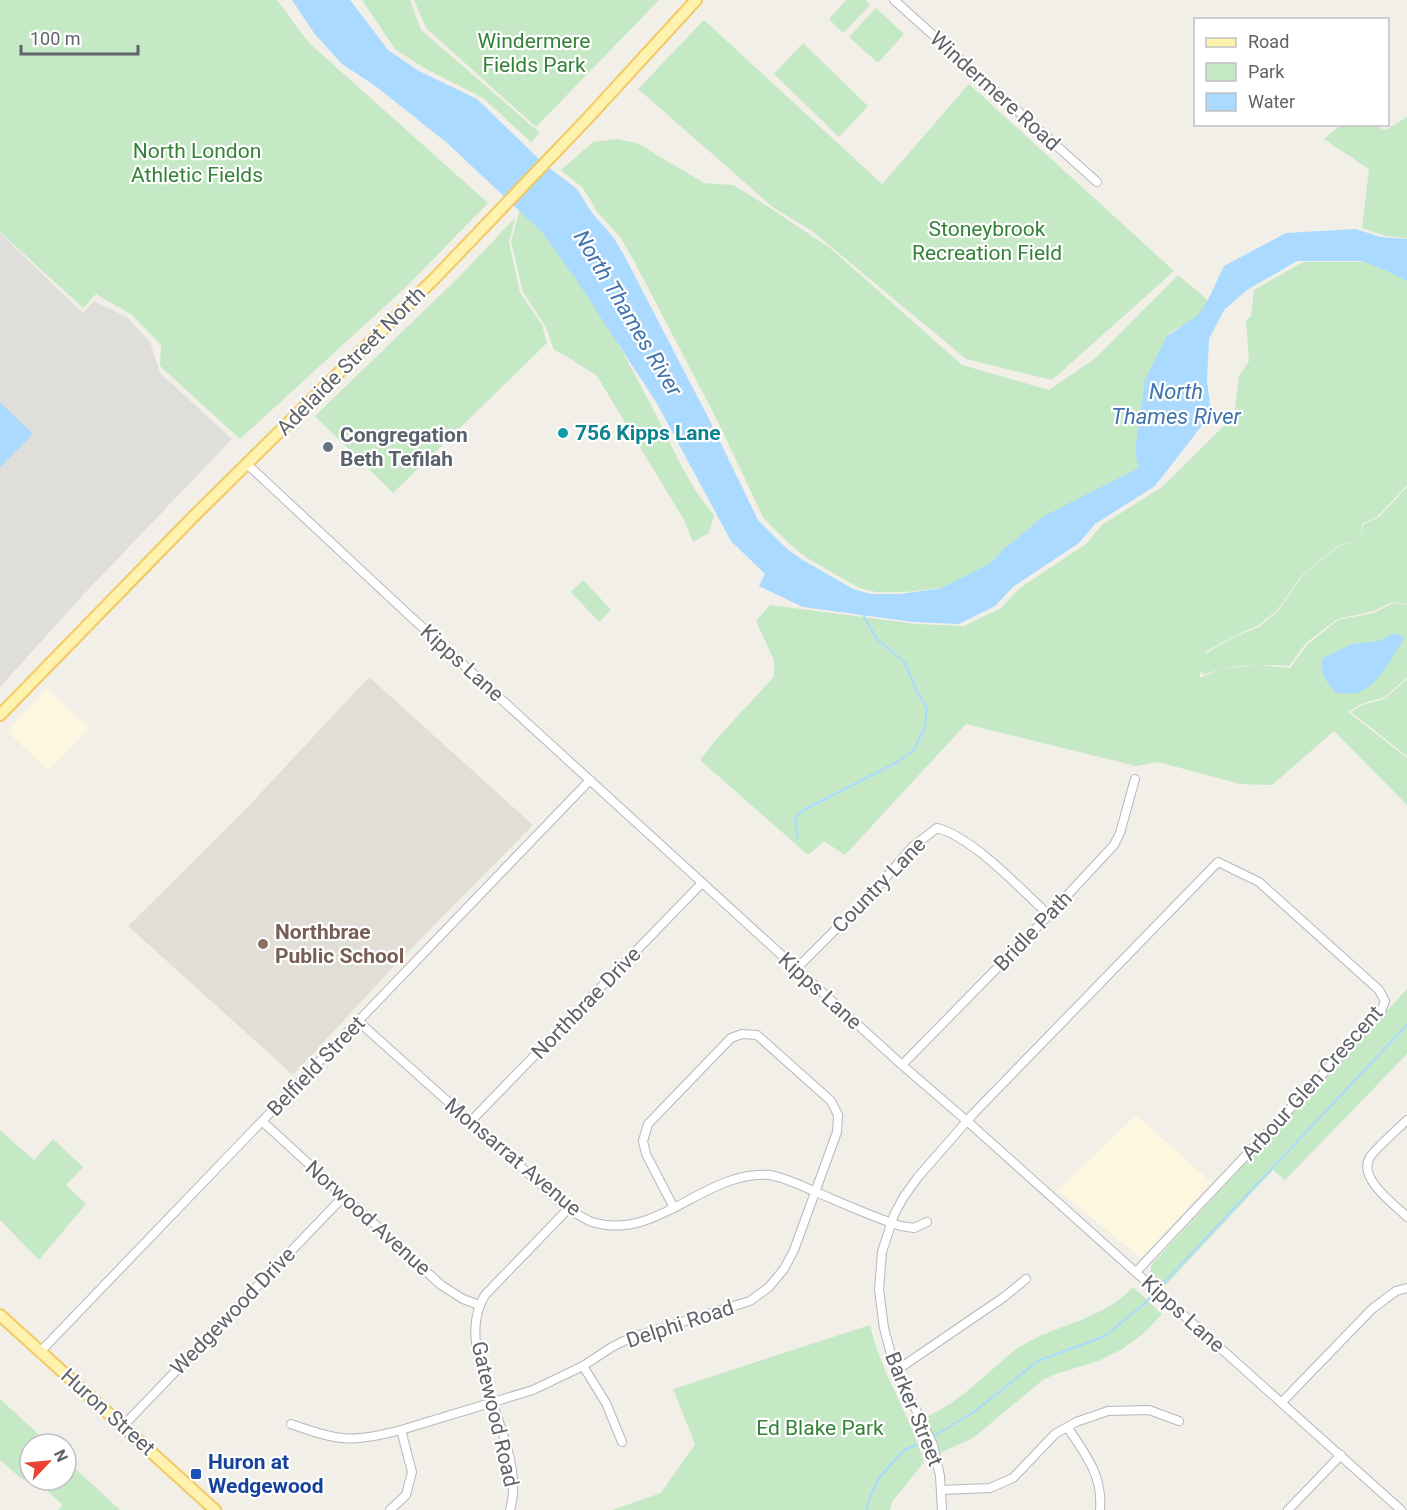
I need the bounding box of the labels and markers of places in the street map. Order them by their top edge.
place label: 756 Kipps Lane [575,421,721,445]
place label: Congregation Beth Tefilah [340,423,468,471]
marker: 756 Kipps Lane [556,426,570,440]
marker: Congregation Beth Tefilah [321,440,335,454]
place label: Northbrae Public School [275,920,404,968]
marker: Northbrae Public School [256,937,270,951]
place label: Huron at Wedgewood [208,1450,324,1498]
marker: Huron at Wedgewood [189,1467,203,1481]

